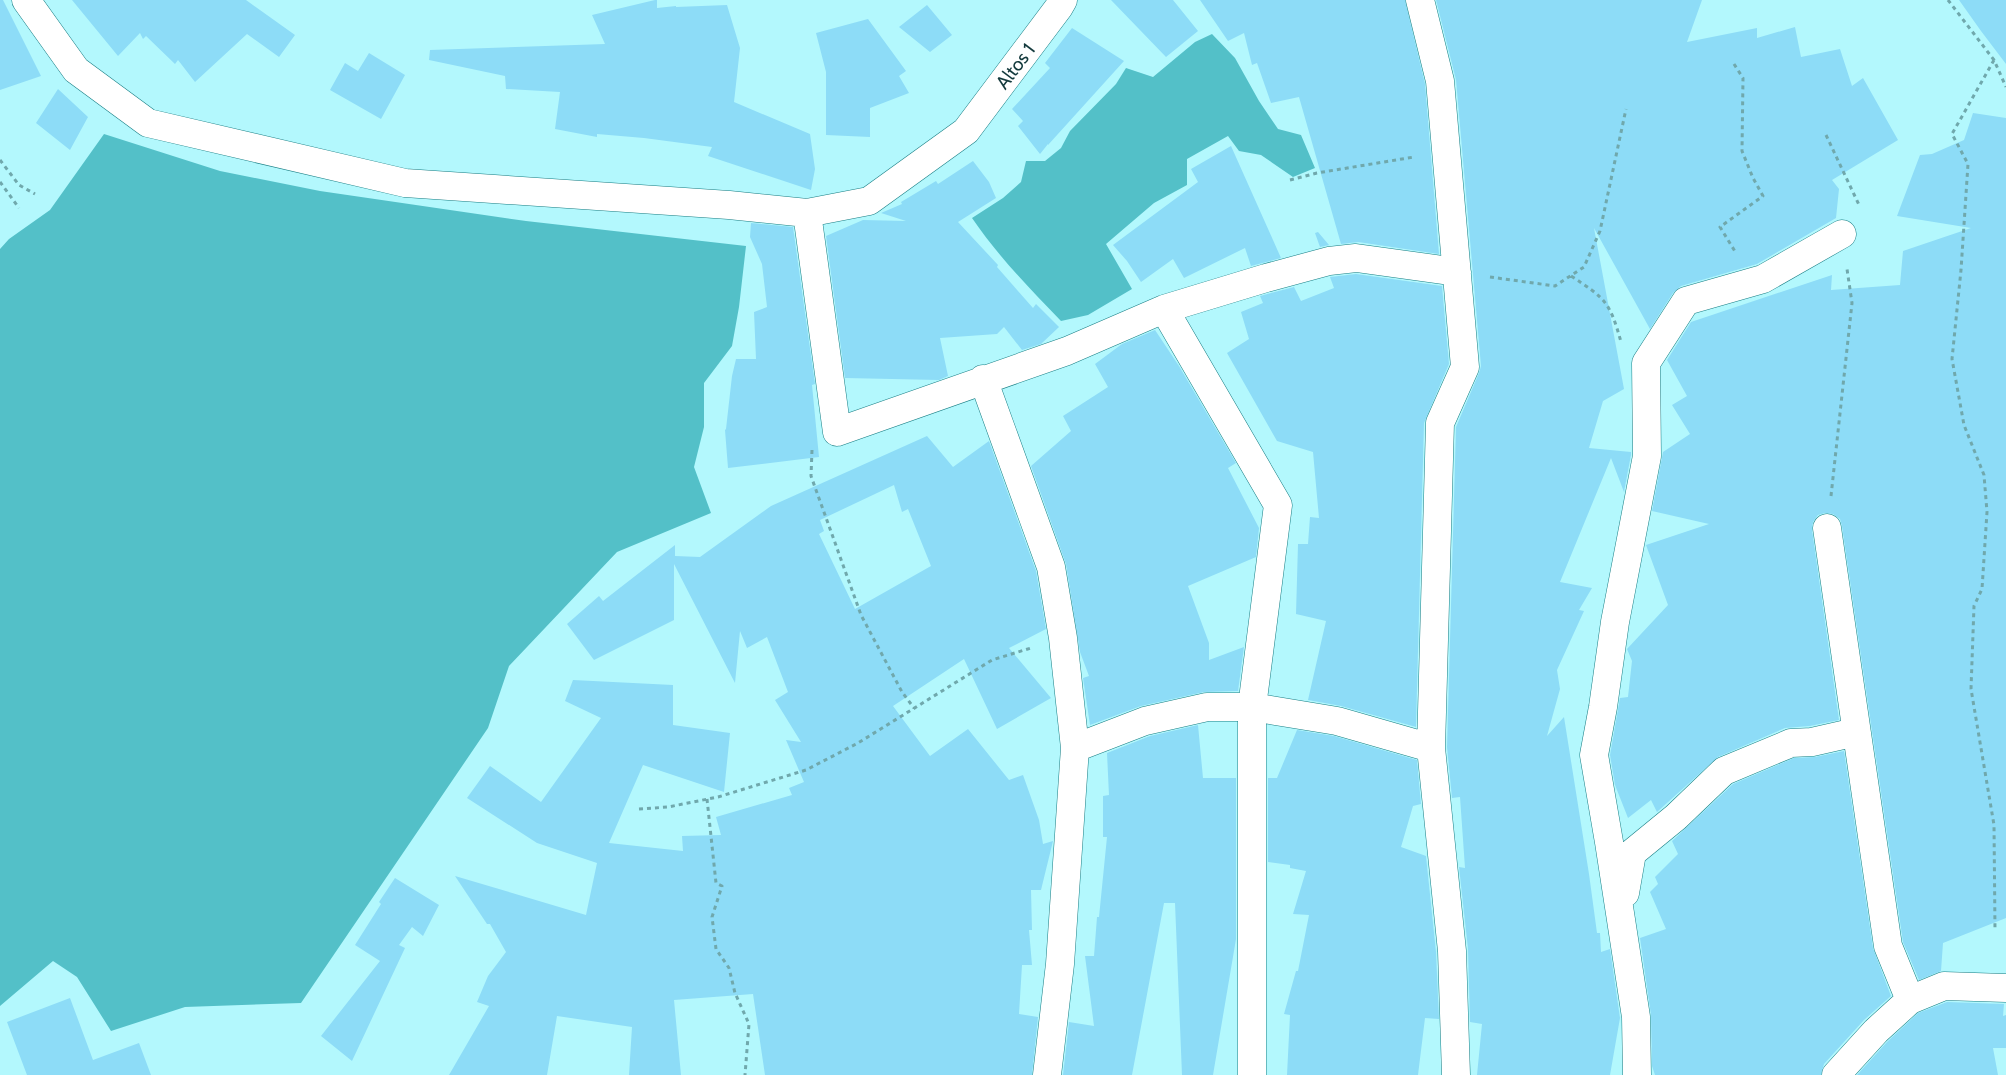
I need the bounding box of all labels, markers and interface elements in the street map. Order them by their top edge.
street label: Altos 1 [991,39,1040,94]

